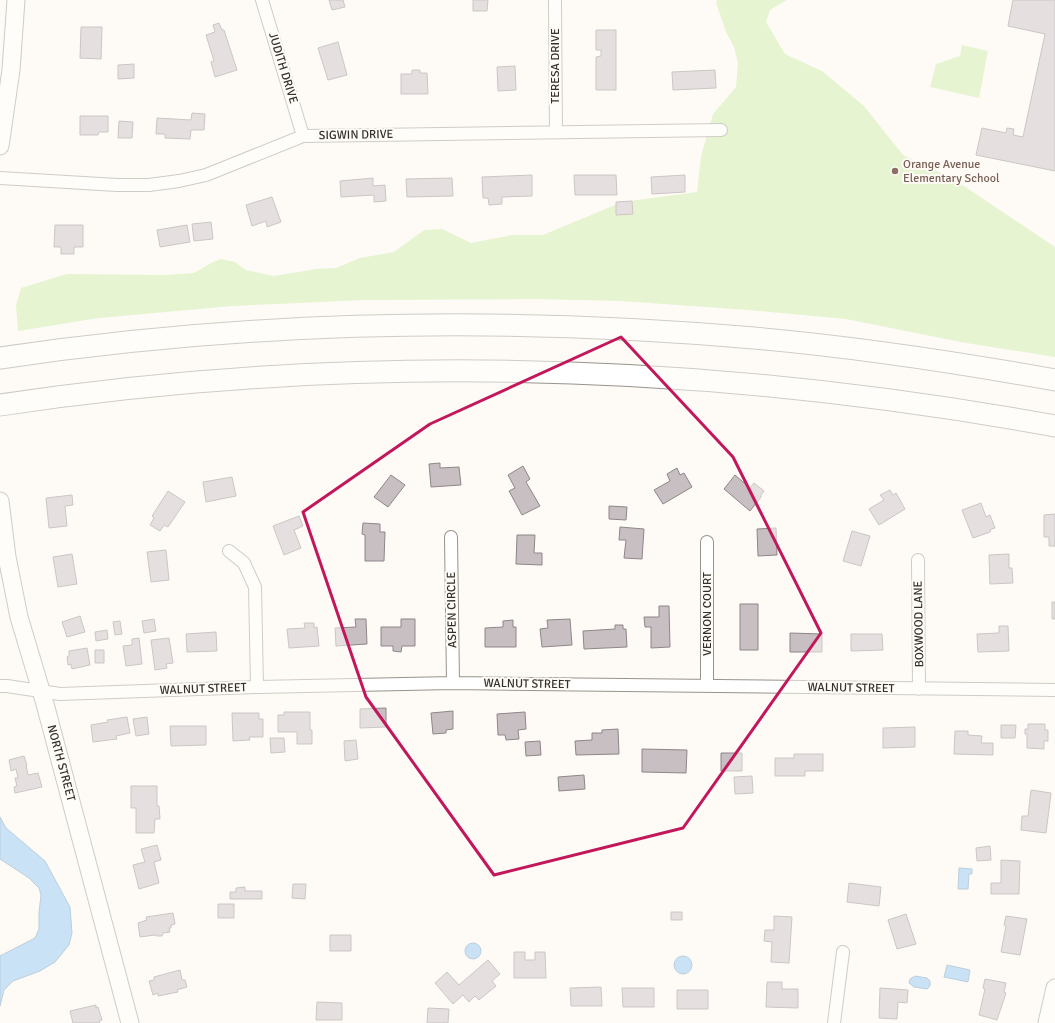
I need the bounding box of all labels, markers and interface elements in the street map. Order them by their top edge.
street label: TERESA DRIVE [548,28,563,104]
street label: JUDITH DRIVE [265,31,301,106]
street label: SIGWIN DRIVE [319,127,394,143]
place label: Orange Avenue Elementary School [903,157,1000,186]
marker: Orange Avenue Elementary School [890,166,900,176]
street label: ASPEN CIRCLE [444,571,460,648]
street label: VERNON COURT [700,572,715,656]
street label: BOXWOOD LANE [911,580,927,667]
street label: WALNUT STREET [483,676,571,692]
street label: WALNUT STREET [159,680,247,698]
street label: WALNUT STREET [807,680,895,696]
street label: NORTH STREET [44,723,78,803]

